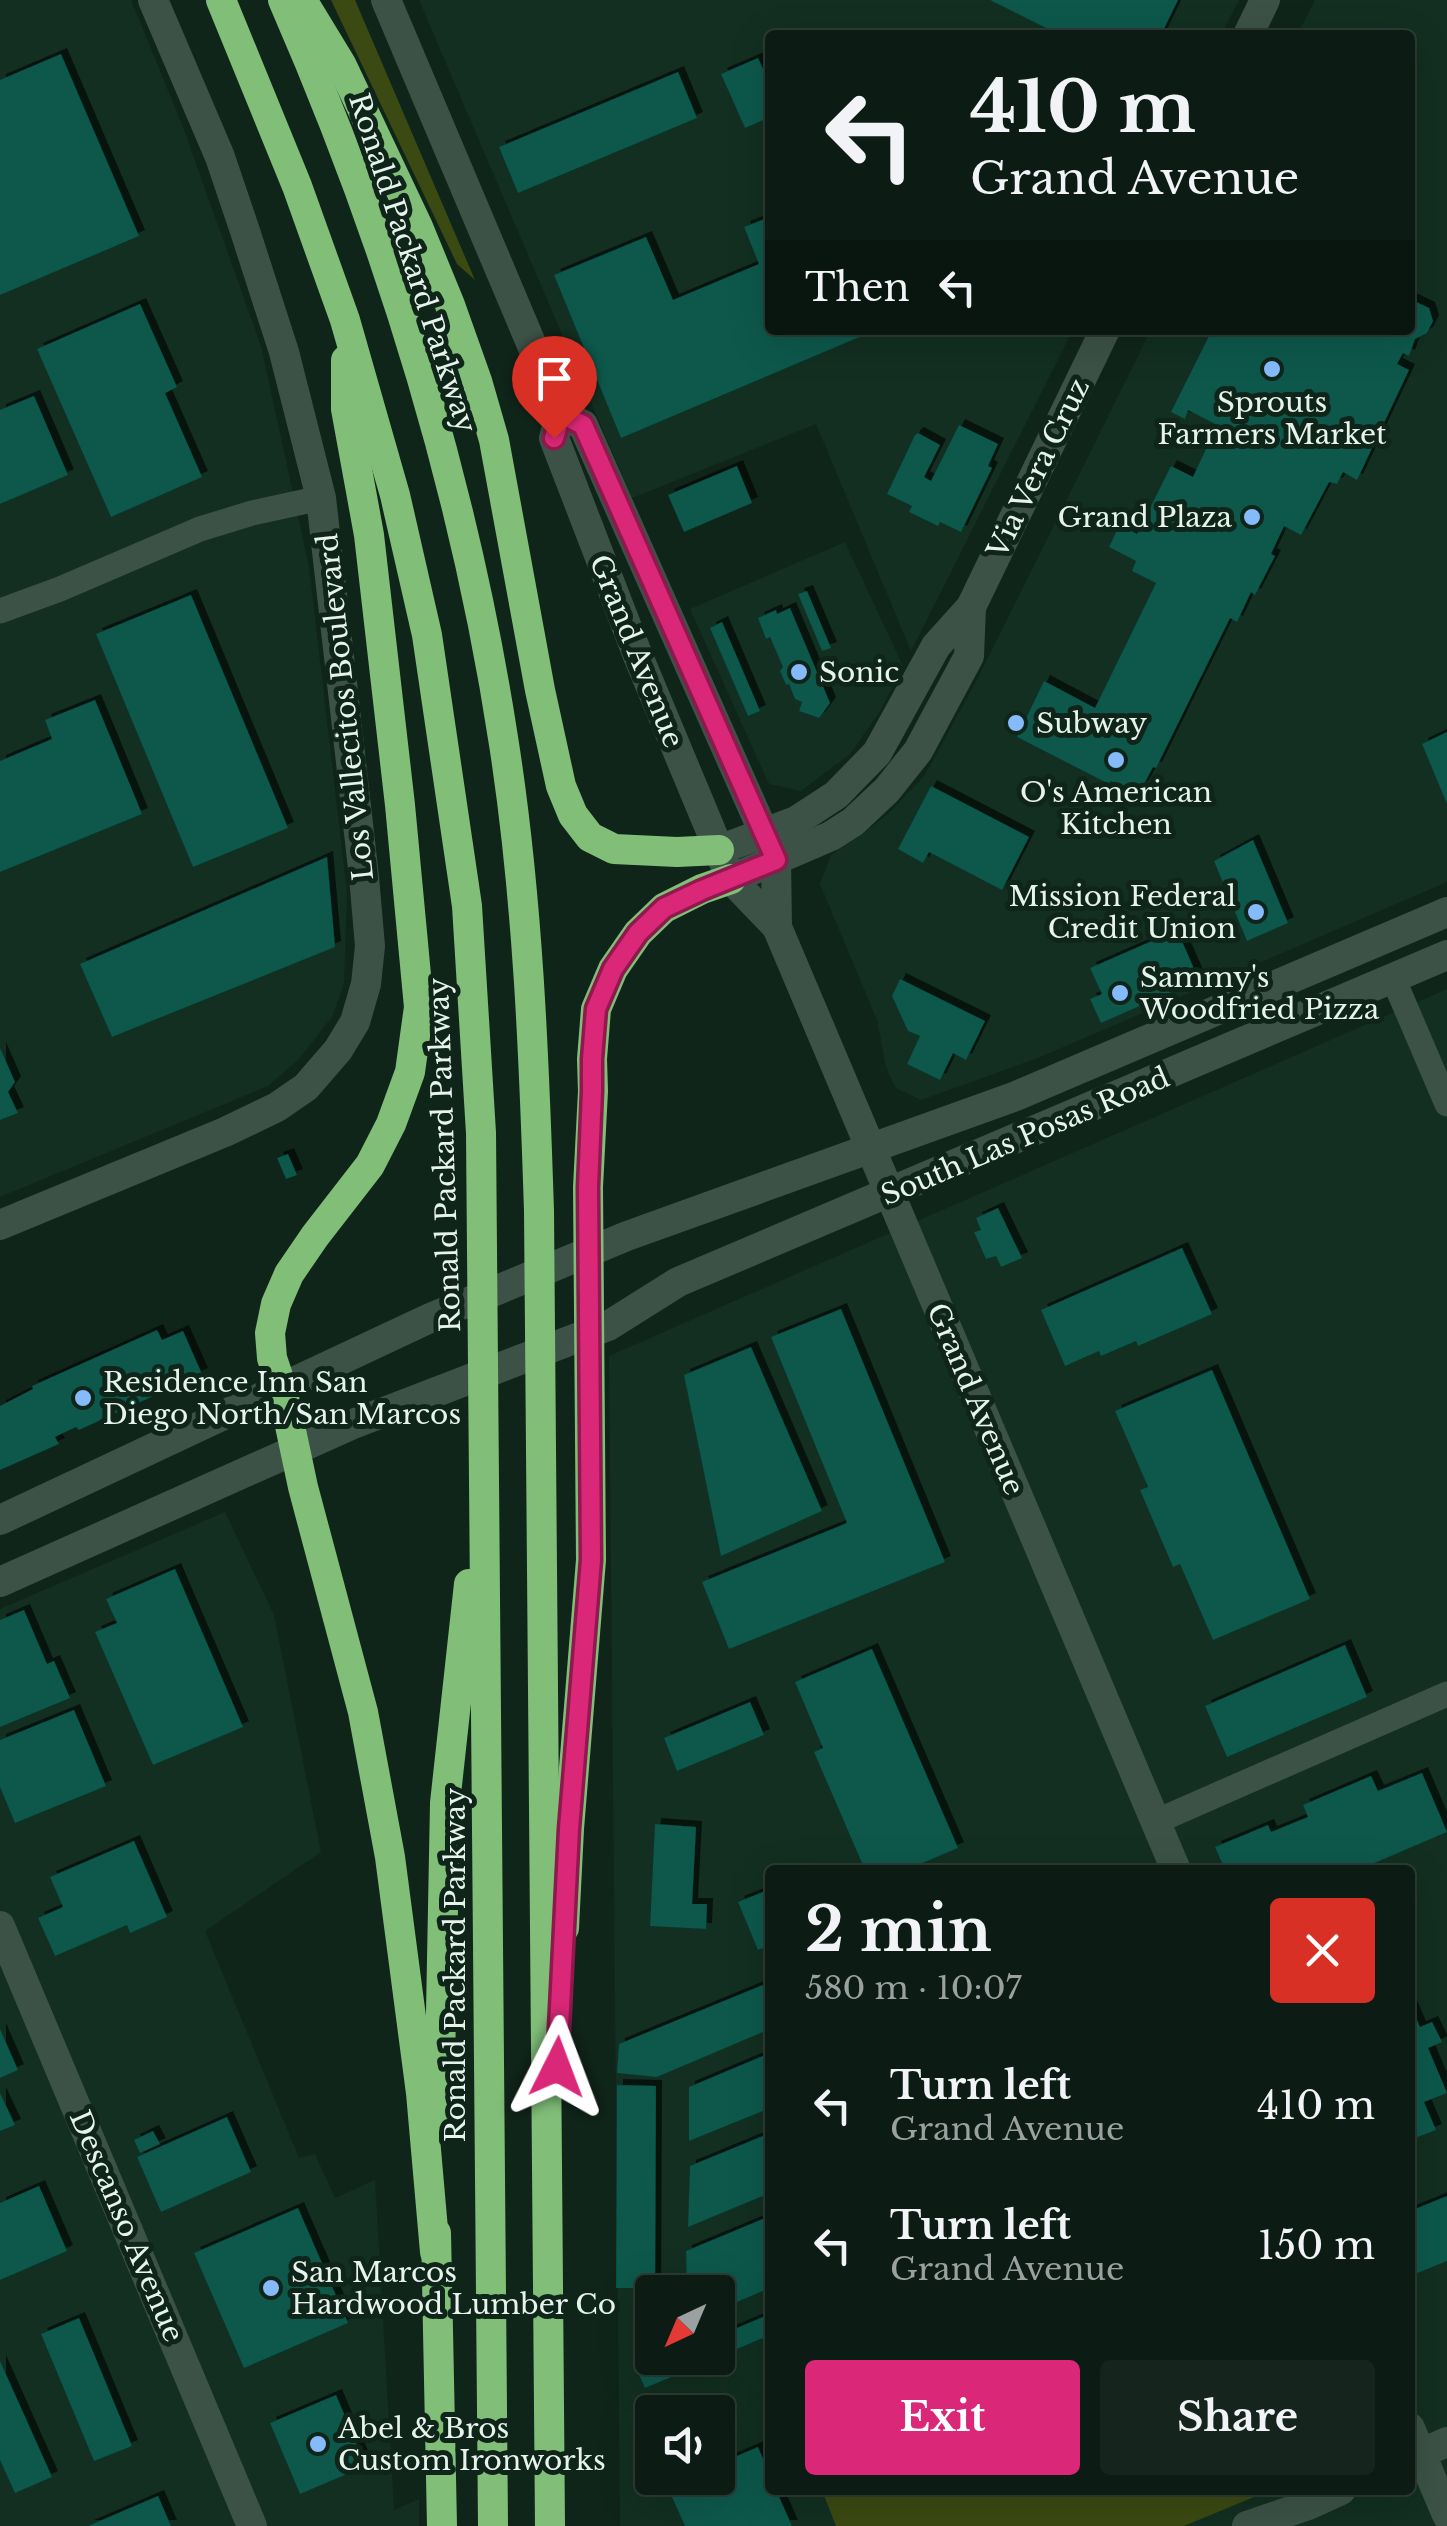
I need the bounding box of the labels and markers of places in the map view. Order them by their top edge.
pin [512,336,597,439]
marker: Sprouts Farmers Market [1261,358,1283,380]
place label: Sprouts Farmers Market [1157,385,1387,452]
place label: Grand Plaza [1058,500,1232,535]
marker: Grand Plaza [1241,506,1263,528]
place label: Sonic [819,655,899,690]
marker: Sonic [788,661,810,683]
place label: Subway [1036,706,1147,741]
marker: Subway [1005,712,1027,734]
marker: O's American Kitchen [1105,749,1127,771]
place label: O's American Kitchen [1020,775,1212,842]
place label: Mission Federal Credit Union [1009,879,1236,946]
marker: Mission Federal Credit Union [1245,901,1267,923]
place label: Sammy's Woodfried Pizza [1139,960,1380,1027]
marker: Sammy's Woodfried Pizza [1109,982,1131,1004]
place label: Residence Inn San Diego North/San Marcos [103,1365,461,1432]
marker: Residence Inn San Diego North/San Marcos [72,1387,94,1409]
place label: San Marcos Hardwood Lumber Co [291,2255,616,2322]
marker: San Marcos Hardwood Lumber Co [260,2277,282,2299]
place label: Abel & Bros Custom Ironworks [337,2411,606,2478]
marker: Abel & Bros Custom Ironworks [307,2433,329,2455]

